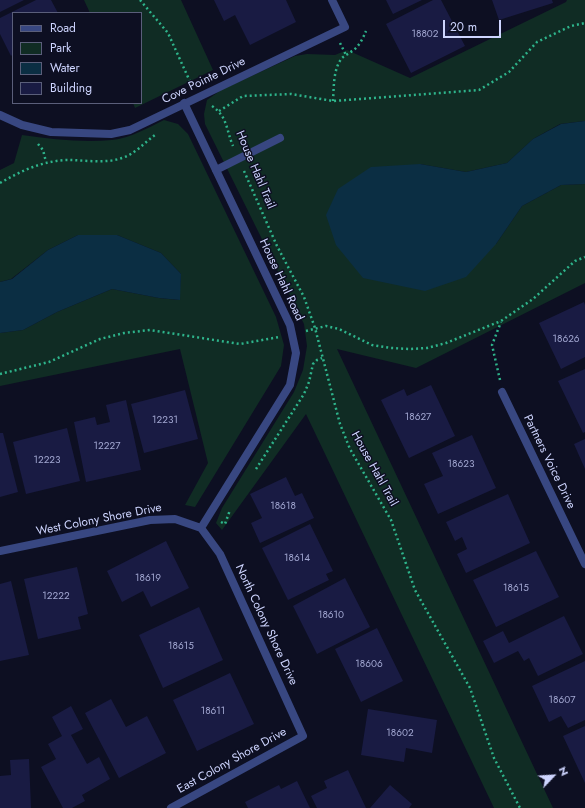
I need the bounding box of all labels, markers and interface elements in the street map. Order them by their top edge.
legend [12,12,142,104]
scale bar [445,12,503,38]
text: 20 m [450,18,477,36]
text: Road [50,19,76,37]
house number: 18802 [411,29,439,41]
text: Park [50,39,71,57]
street label: Cove Pointe Drive [160,55,248,107]
text: Water [50,59,80,77]
text: Building [50,79,92,97]
street label: House Hahl Trail [232,129,278,211]
street label: House Hahl Road [256,237,306,323]
house number: 18626 [552,334,580,346]
house number: 18627 [405,412,431,424]
street label: Partners Voice Drive [520,413,578,511]
house number: 12231 [152,415,178,427]
street label: House Hahl Trail [347,429,401,509]
house number: 12227 [94,441,120,453]
house number: 12223 [33,455,61,467]
house number: 18623 [448,459,474,471]
street label: West Colony Shore Drive [35,501,163,539]
house number: 18618 [270,501,296,513]
house number: 18614 [284,553,310,565]
street label: North Colony Shore Drive [232,562,300,688]
house number: 18619 [135,573,161,585]
house number: 18615 [503,583,529,595]
house number: 12222 [42,591,70,603]
house number: 18610 [318,610,344,622]
house number: 18615 [168,641,194,653]
house number: 18606 [355,659,383,671]
house number: 18607 [549,695,575,707]
house number: 18611 [201,706,225,718]
street label: East Colony Shore Drive [175,725,289,797]
house number: 18602 [386,728,414,740]
north arrow [533,756,573,796]
text: N [555,764,573,778]

